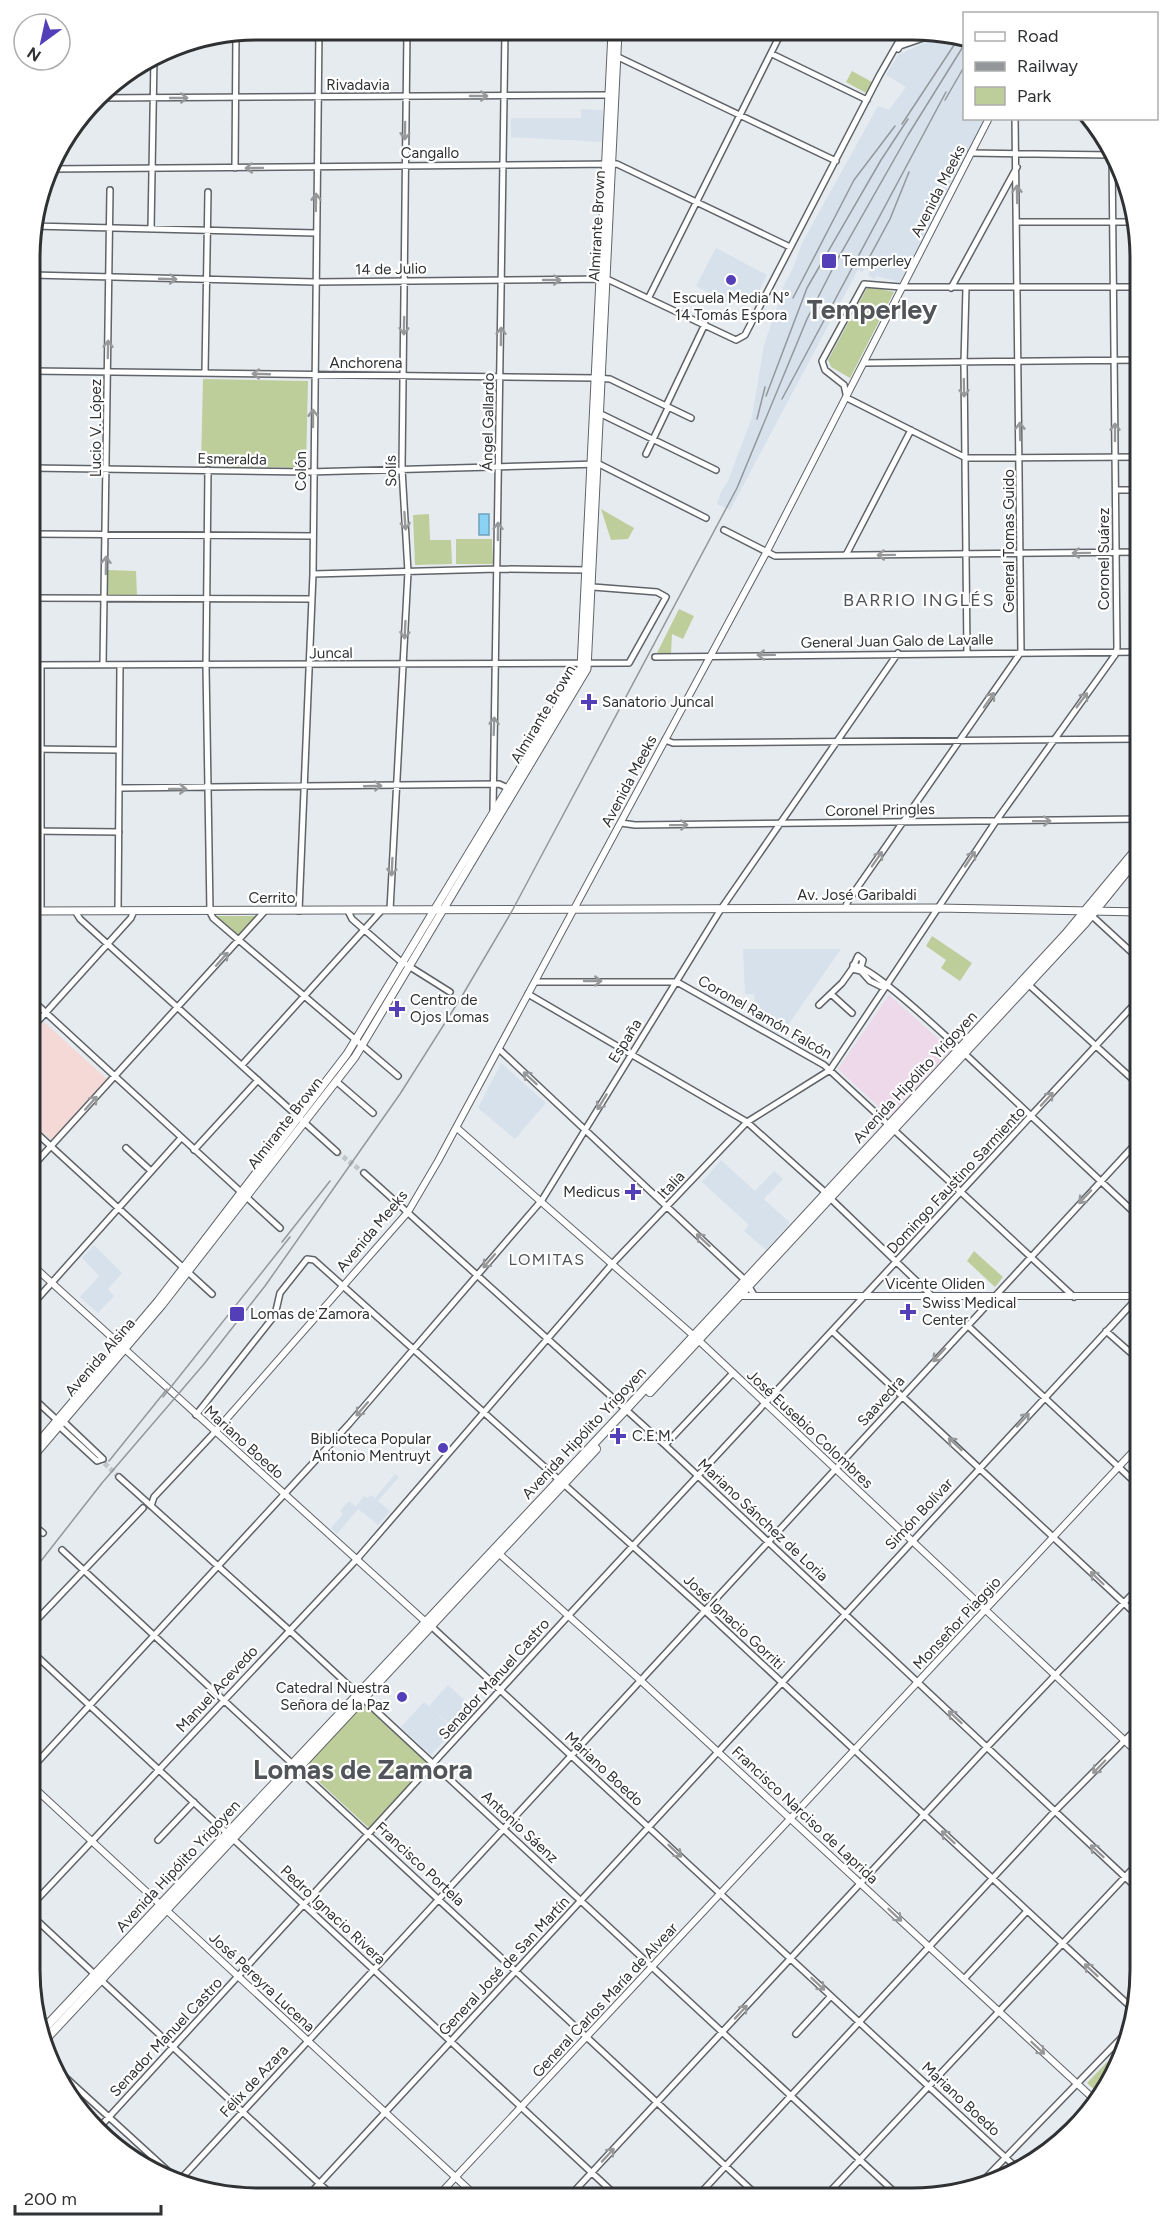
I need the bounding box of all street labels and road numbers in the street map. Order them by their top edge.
street label: Rivadavia [326,76,390,94]
street label: Avenida Meeks [907,142,969,240]
street label: Cangallo [401,144,460,162]
street label: Almirante Brown [585,170,609,282]
street label: 14 de Julio [355,259,427,279]
street label: Anchorena [330,354,403,372]
street label: Ángel Gallardo [478,372,498,471]
street label: Lucio V. López [87,379,105,477]
street label: Esmeralda [197,449,267,469]
street label: Colón [292,451,310,491]
street label: Solís [382,455,400,487]
street label: General Tomas Guido [1000,469,1018,613]
street label: Coronel Suárez [1095,508,1113,610]
street label: General Juan Galo de Lavalle [801,630,993,652]
street label: Juncal [309,644,353,662]
street label: Almirante Brown [507,662,579,766]
street label: Avenida Meeks [597,732,661,830]
street label: Coronel Pringles [825,800,935,820]
street label: Av. José Garibaldi [797,886,917,904]
street label: Cerrito [249,889,296,907]
street label: Coronel Ramón Falcón [695,971,835,1063]
street label: Avenida Hipólito Yrigoyen [849,1007,981,1147]
street label: España [605,1016,645,1066]
street label: Almirante Brown [244,1074,326,1172]
street label: Domingo Faustino Sarmiento [883,1102,1029,1257]
street label: Italia [654,1167,688,1203]
street label: Avenida Meeks [333,1186,411,1276]
street label: Vicente Oliden [885,1275,985,1293]
street label: Avenida Alsina [61,1314,139,1400]
street label: Avenida Hipólito Yrigoyen [518,1363,650,1503]
street label: José Eusebio Colombres [743,1366,877,1492]
street label: Saavedra [854,1372,908,1430]
street label: Mariano Boedo [200,1402,288,1483]
street label: Mariano Sánchez de Loria [694,1455,832,1585]
street label: Simón Bolívar [881,1474,957,1554]
street label: José Ignacio Gorriti [680,1571,788,1673]
street label: Monseñor Piaggio [909,1573,1005,1673]
street label: Senador Manuel Castro [435,1614,553,1743]
street label: Manuel Acevedo [172,1642,262,1736]
street label: Mariano Boedo [561,1728,647,1810]
street label: Francisco Narciso de Laprida [728,1742,882,1888]
street label: Antonio Sáenz [478,1787,562,1867]
street label: Avenida Hipólito Yrigoyen [112,1796,244,1936]
street label: Francisco Portela [372,1818,468,1910]
street label: Pedro Ignacio Rivera [277,1862,389,1968]
street label: General José de San Martín [435,1893,573,2039]
street label: General Carlos María de Alvear [529,1919,681,2081]
street label: José Pereyra Lucena [205,1928,319,2036]
street label: Senador Manuel Castro [106,1973,226,2100]
street label: Félix de Azara [216,2041,292,2121]
street label: Mariano Boedo [918,2058,1004,2140]

